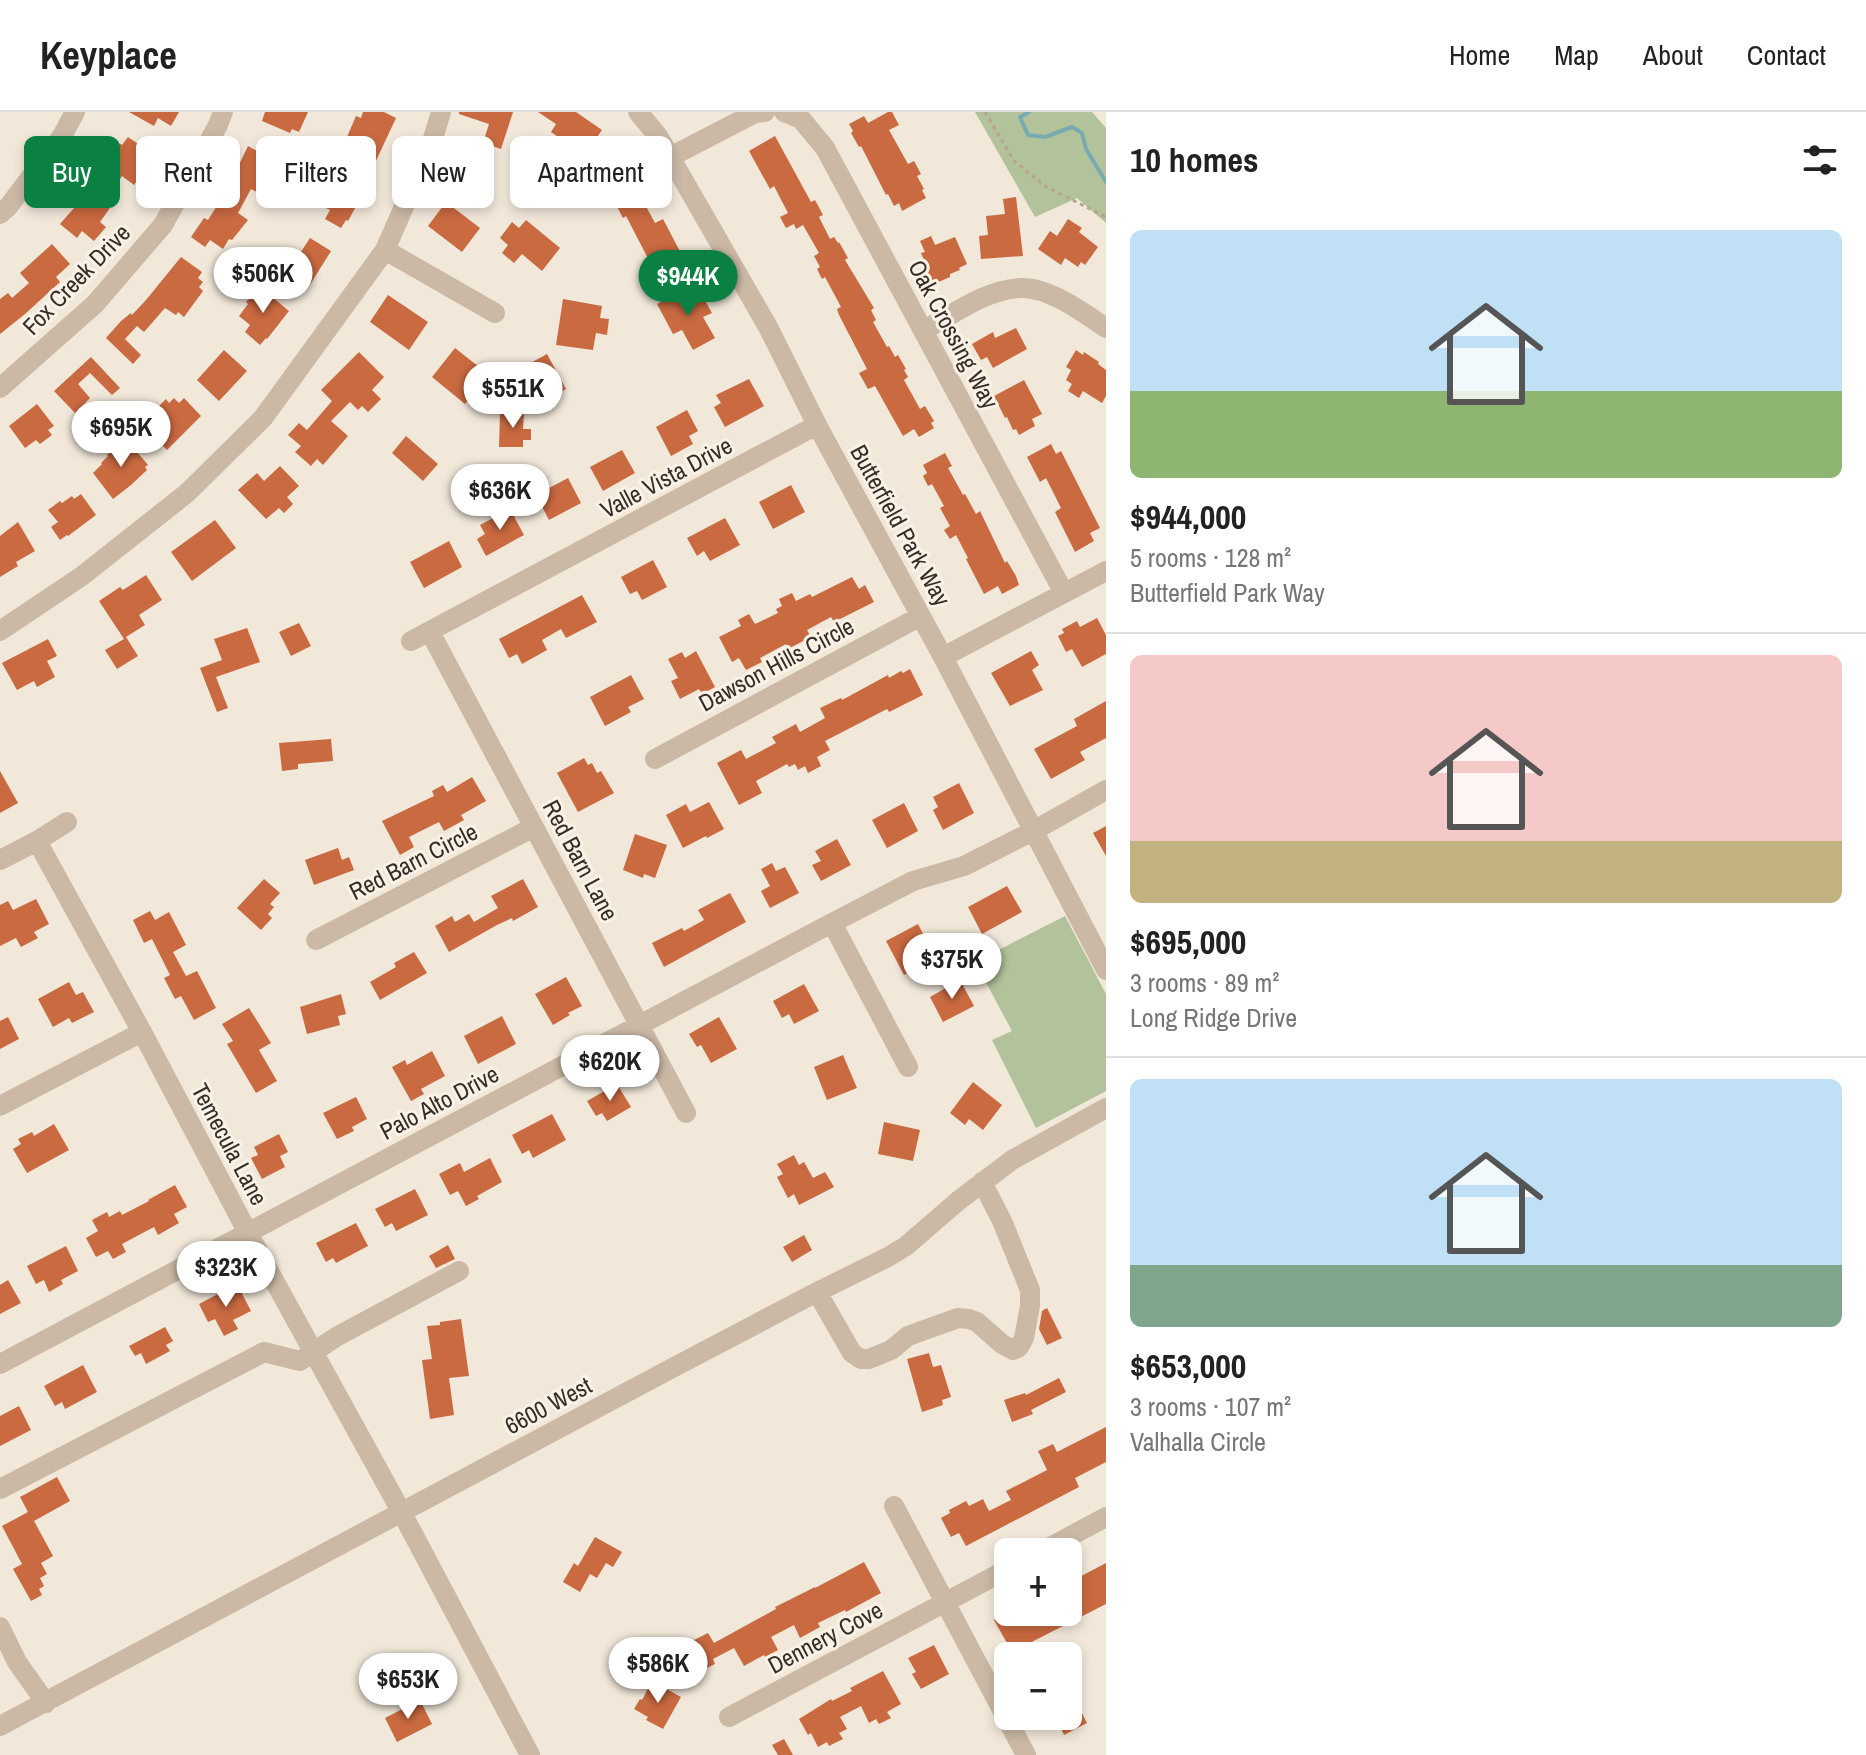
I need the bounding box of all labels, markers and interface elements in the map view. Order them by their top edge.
text: Keyplace [40,30,177,81]
text: Home [1449,36,1510,74]
text: Map [1554,36,1599,74]
text: About [1643,36,1703,74]
text: Contact [1747,36,1826,74]
chip: Buy [24,136,120,208]
chip: Rent [136,136,240,208]
chip: Filters [256,136,376,208]
chip: New [392,136,494,208]
chip: Apartment [510,136,672,208]
text: 10 homes [1130,137,1259,183]
icon: filters [1798,138,1842,182]
street label: Fox Creek Drive [15,217,137,341]
pin: $506K [207,247,319,315]
pin: $944K [632,250,744,318]
street label: Oak Crossing Way [901,254,1007,414]
text: $506K [232,255,294,290]
text: $944K [657,258,719,293]
icon: home [1414,282,1558,426]
pin: $551K [457,362,569,430]
text: $551K [482,370,544,405]
pin: $695K [65,401,177,469]
text: $695K [90,409,152,444]
street label: Valle Vista Drive [595,429,737,525]
street label: Butterfield Park Way [843,439,959,612]
pin: $636K [444,464,556,532]
text: $636K [469,472,531,507]
text: $944,000 [1130,494,1246,540]
text: 5 rooms · 128 m² [1130,540,1291,575]
text: Butterfield Park Way [1130,575,1325,610]
street label: Dawson Hills Circle [693,610,859,718]
icon: home [1414,707,1558,851]
street label: Red Barn Lane [536,794,626,926]
street label: Red Barn Circle [343,815,483,907]
text: $695,000 [1130,919,1246,965]
pin: $375K [896,933,1008,1001]
text: $375K [921,941,983,976]
text: 3 rooms · 89 m² [1130,965,1279,1000]
text: Long Ridge Drive [1130,1000,1297,1035]
pin: $620K [554,1035,666,1103]
text: $620K [579,1043,641,1078]
street label: Palo Alto Drive [374,1057,504,1147]
street label: Temecula Lane [185,1078,275,1210]
icon: home [1414,1131,1558,1275]
pin: $323K [170,1241,282,1309]
text: $323K [195,1249,257,1284]
text: $653,000 [1130,1343,1246,1389]
street label: 6600 West [499,1369,597,1441]
text: 3 rooms · 107 m² [1130,1389,1291,1424]
text: Valhalla Circle [1130,1424,1266,1459]
map controls [994,1538,1082,1730]
button: + [994,1538,1082,1626]
street label: Dennery Cove [762,1593,888,1681]
pin: $586K [602,1637,714,1705]
button: − [994,1642,1082,1730]
text: $586K [627,1645,689,1680]
pin: $653K [352,1653,464,1721]
text: $653K [377,1661,439,1696]

